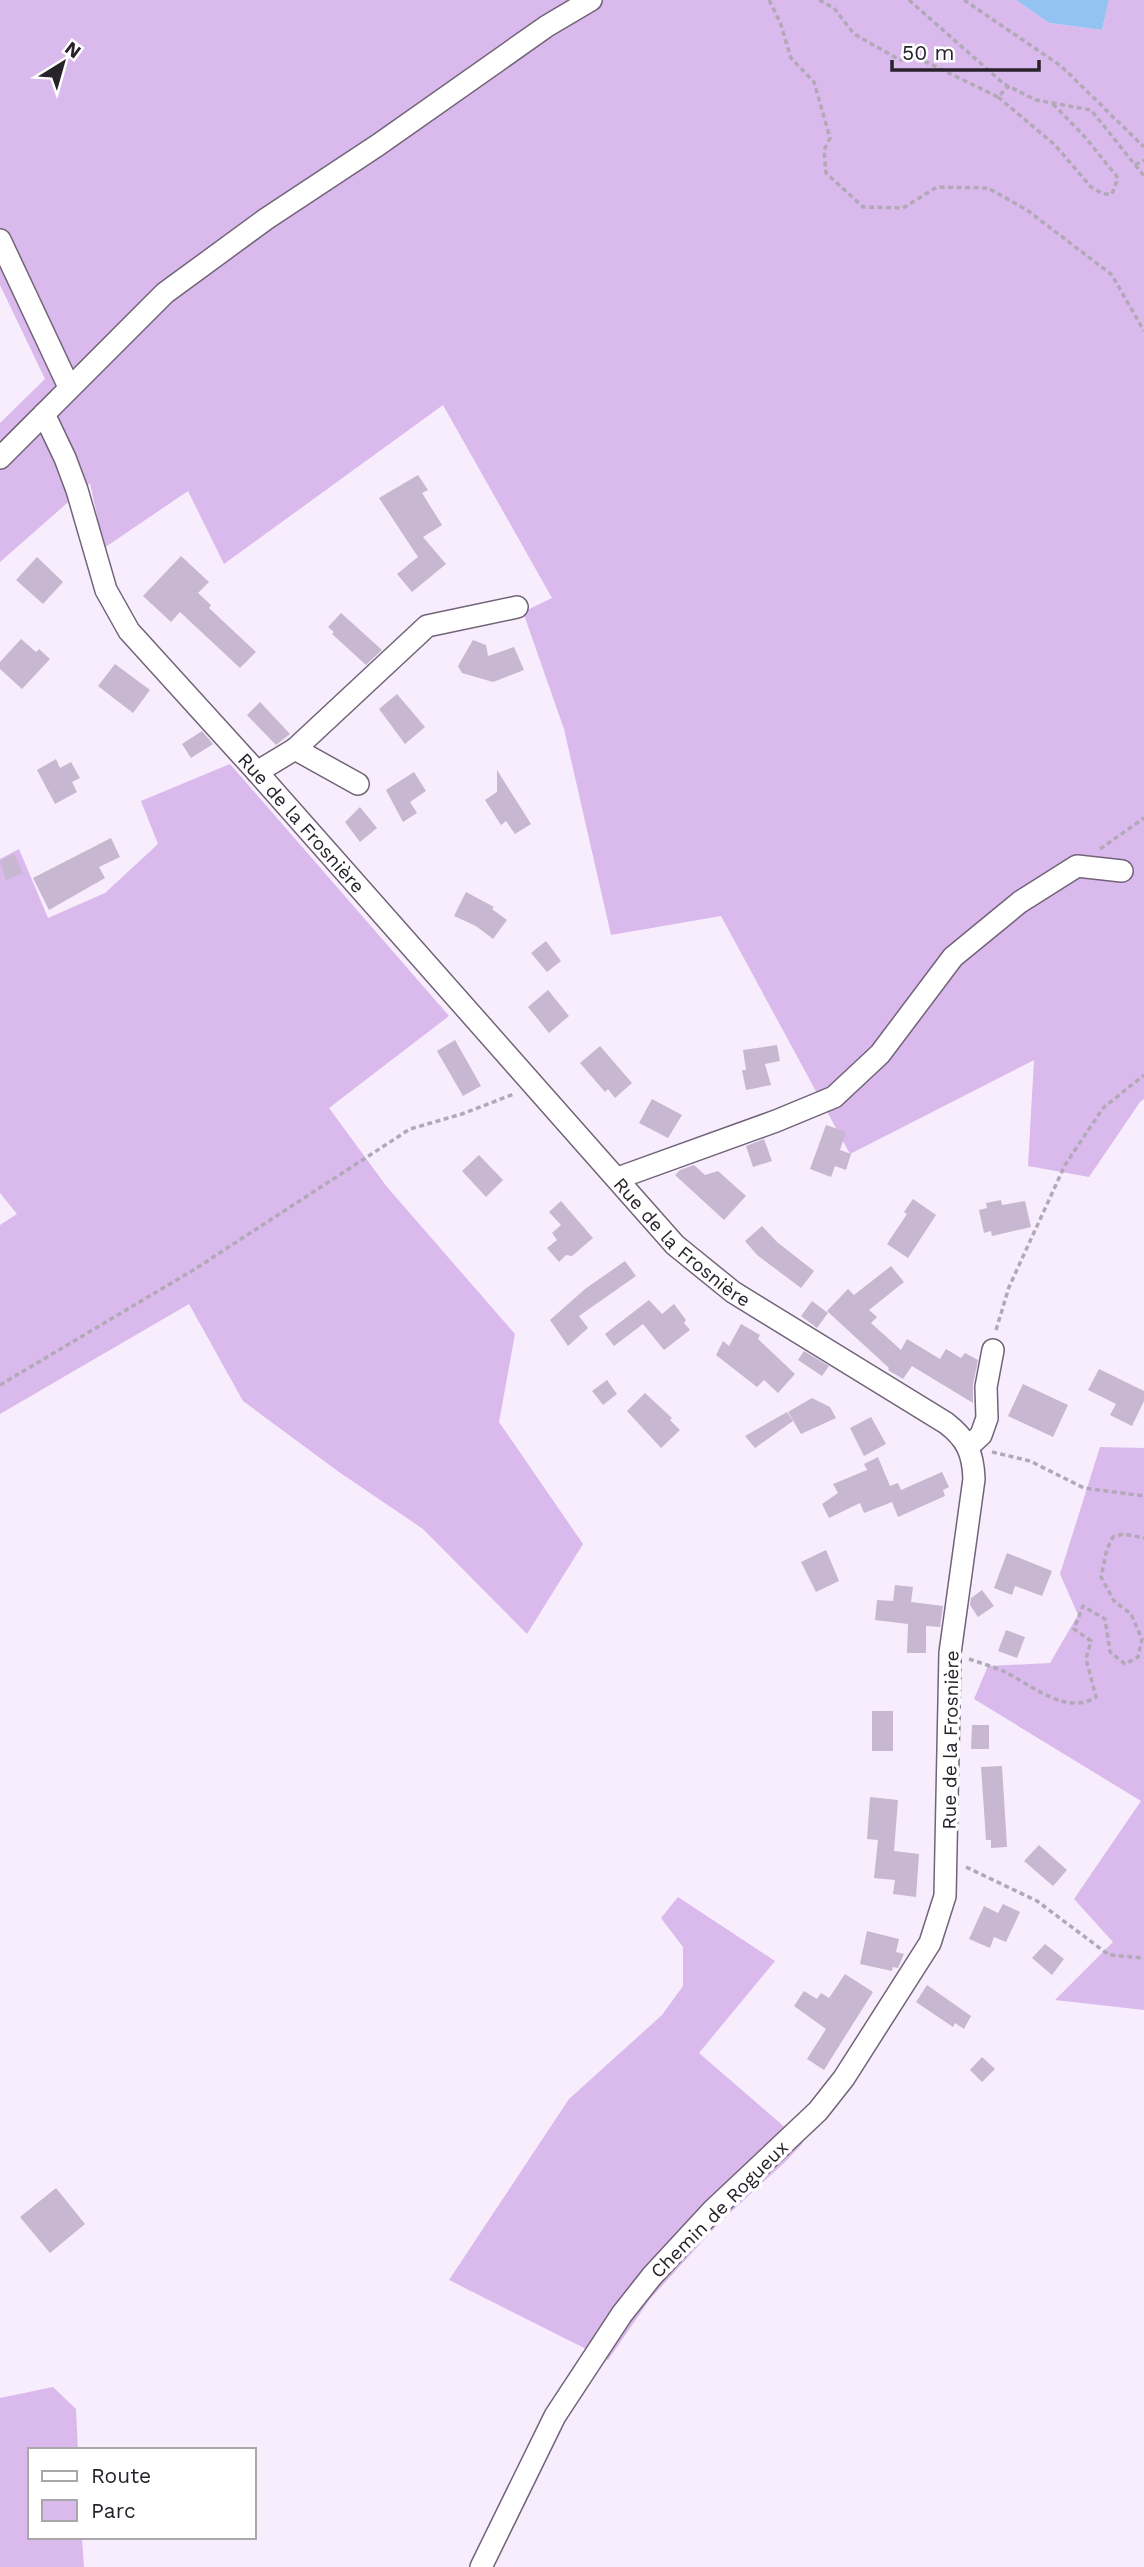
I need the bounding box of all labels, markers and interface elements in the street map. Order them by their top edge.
north arrow [28,28,98,98]
scale bar [892,28,1039,72]
text: N [60,36,85,63]
text: 50 m [902,40,954,65]
street label: Rue de la Frosnière [233,748,369,898]
street label: Rue de la Frosnière [609,1173,754,1312]
street label: Rue de la Frosnière [937,1650,964,1830]
street label: Chemin de Rogueux [646,2136,793,2283]
legend [28,2448,256,2539]
text: Route [91,2463,151,2488]
text: Parc [91,2498,136,2523]

